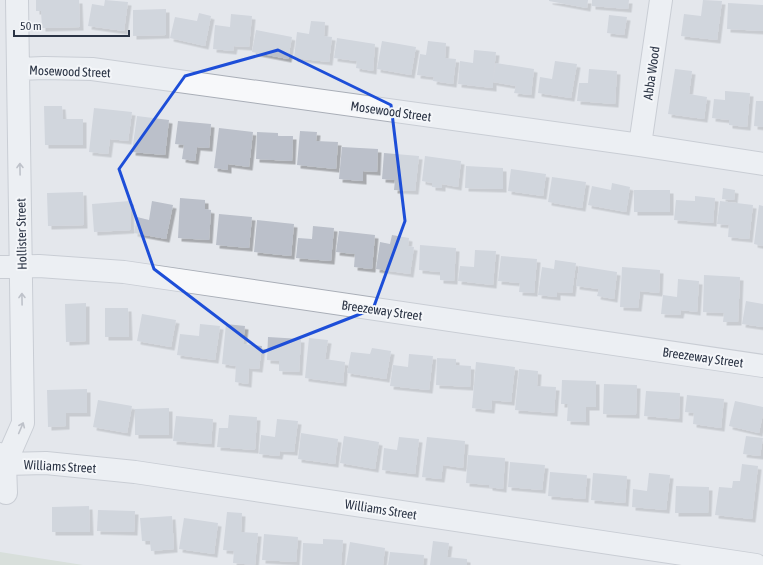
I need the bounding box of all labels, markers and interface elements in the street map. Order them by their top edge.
scale bar [14,12,129,38]
text: 50 m [20,19,42,33]
street label: Abba Wood [640,45,663,101]
street label: Mosewood Street [29,63,111,80]
street label: Mosewood Street [350,98,433,125]
one-way arrow [16,163,24,176]
street label: Hollister Street [13,198,30,270]
one-way arrow [18,293,26,306]
street label: Breezeway Street [341,297,424,324]
street label: Breezeway Street [662,344,745,371]
one-way arrow [17,423,25,435]
street label: Williams Street [23,457,97,476]
street label: Williams Street [344,496,418,523]

